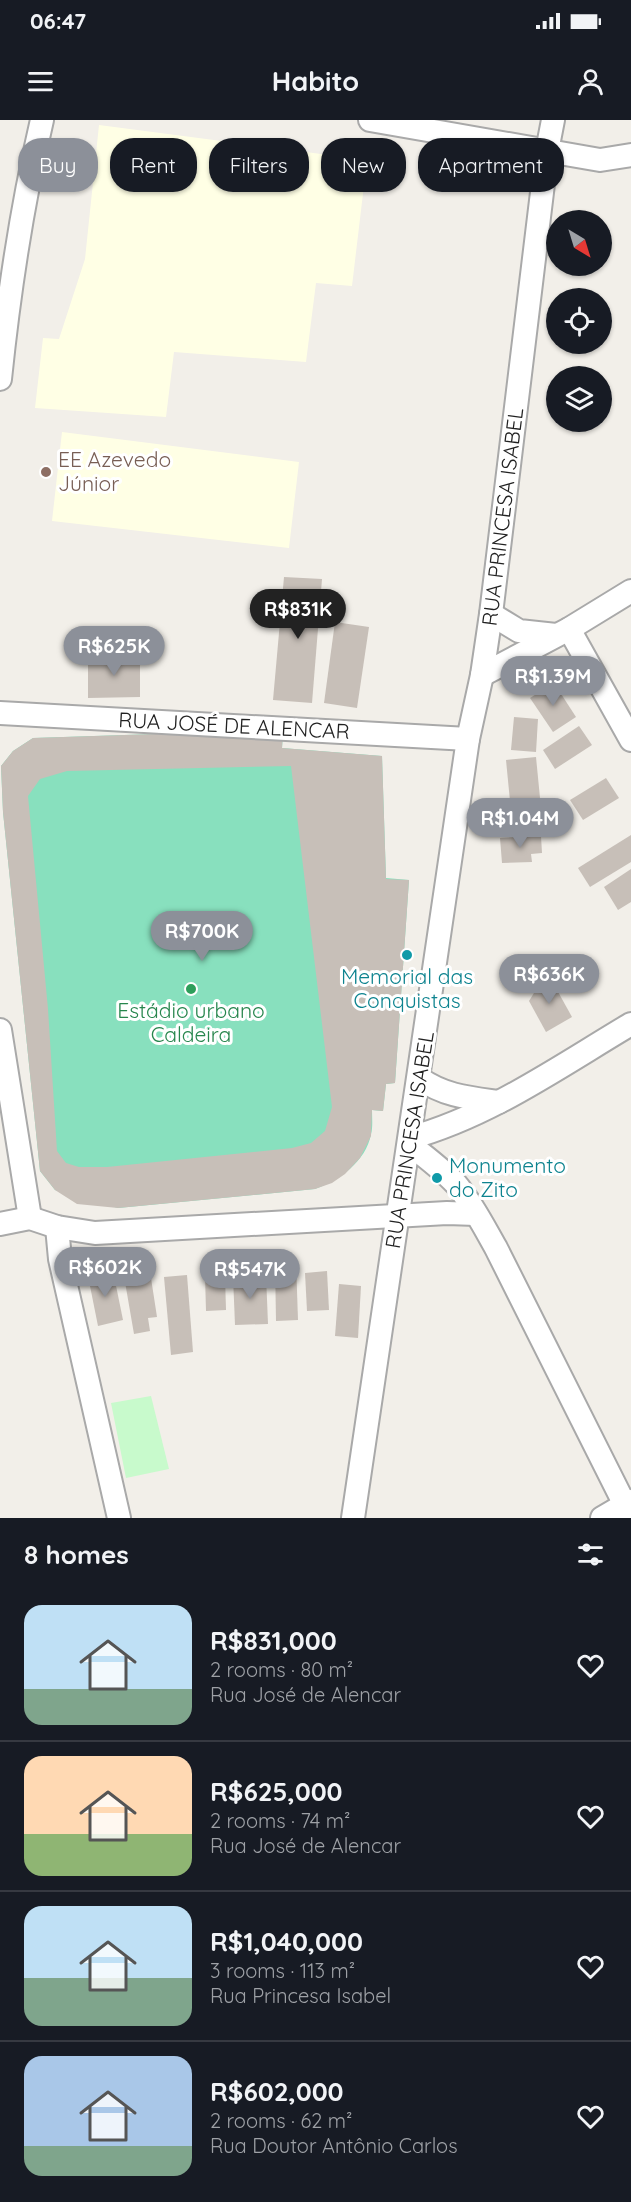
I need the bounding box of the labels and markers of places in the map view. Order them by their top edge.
place label: EE Azevedo Júnior [58,446,171,496]
marker: EE Azevedo Júnior [39,465,53,479]
pin: R$831K [249,589,347,640]
pin: R$625K [65,626,163,677]
pin: R$1.39M [498,656,608,707]
pin: R$1.04M [465,798,575,849]
pin: R$700K [153,911,251,962]
marker: Memorial das Conquistas [400,948,414,962]
pin: R$636K [500,954,598,1005]
place label: Memorial das Conquistas [341,963,473,1013]
marker: Estádio urbano Caldeira [184,982,198,996]
place label: Estádio urbano Caldeira [117,997,265,1047]
place label: Monumento do Zito [449,1152,566,1202]
marker: Monumento do Zito [430,1171,444,1185]
pin: R$602K [56,1247,154,1298]
pin: R$547K [201,1249,299,1300]

